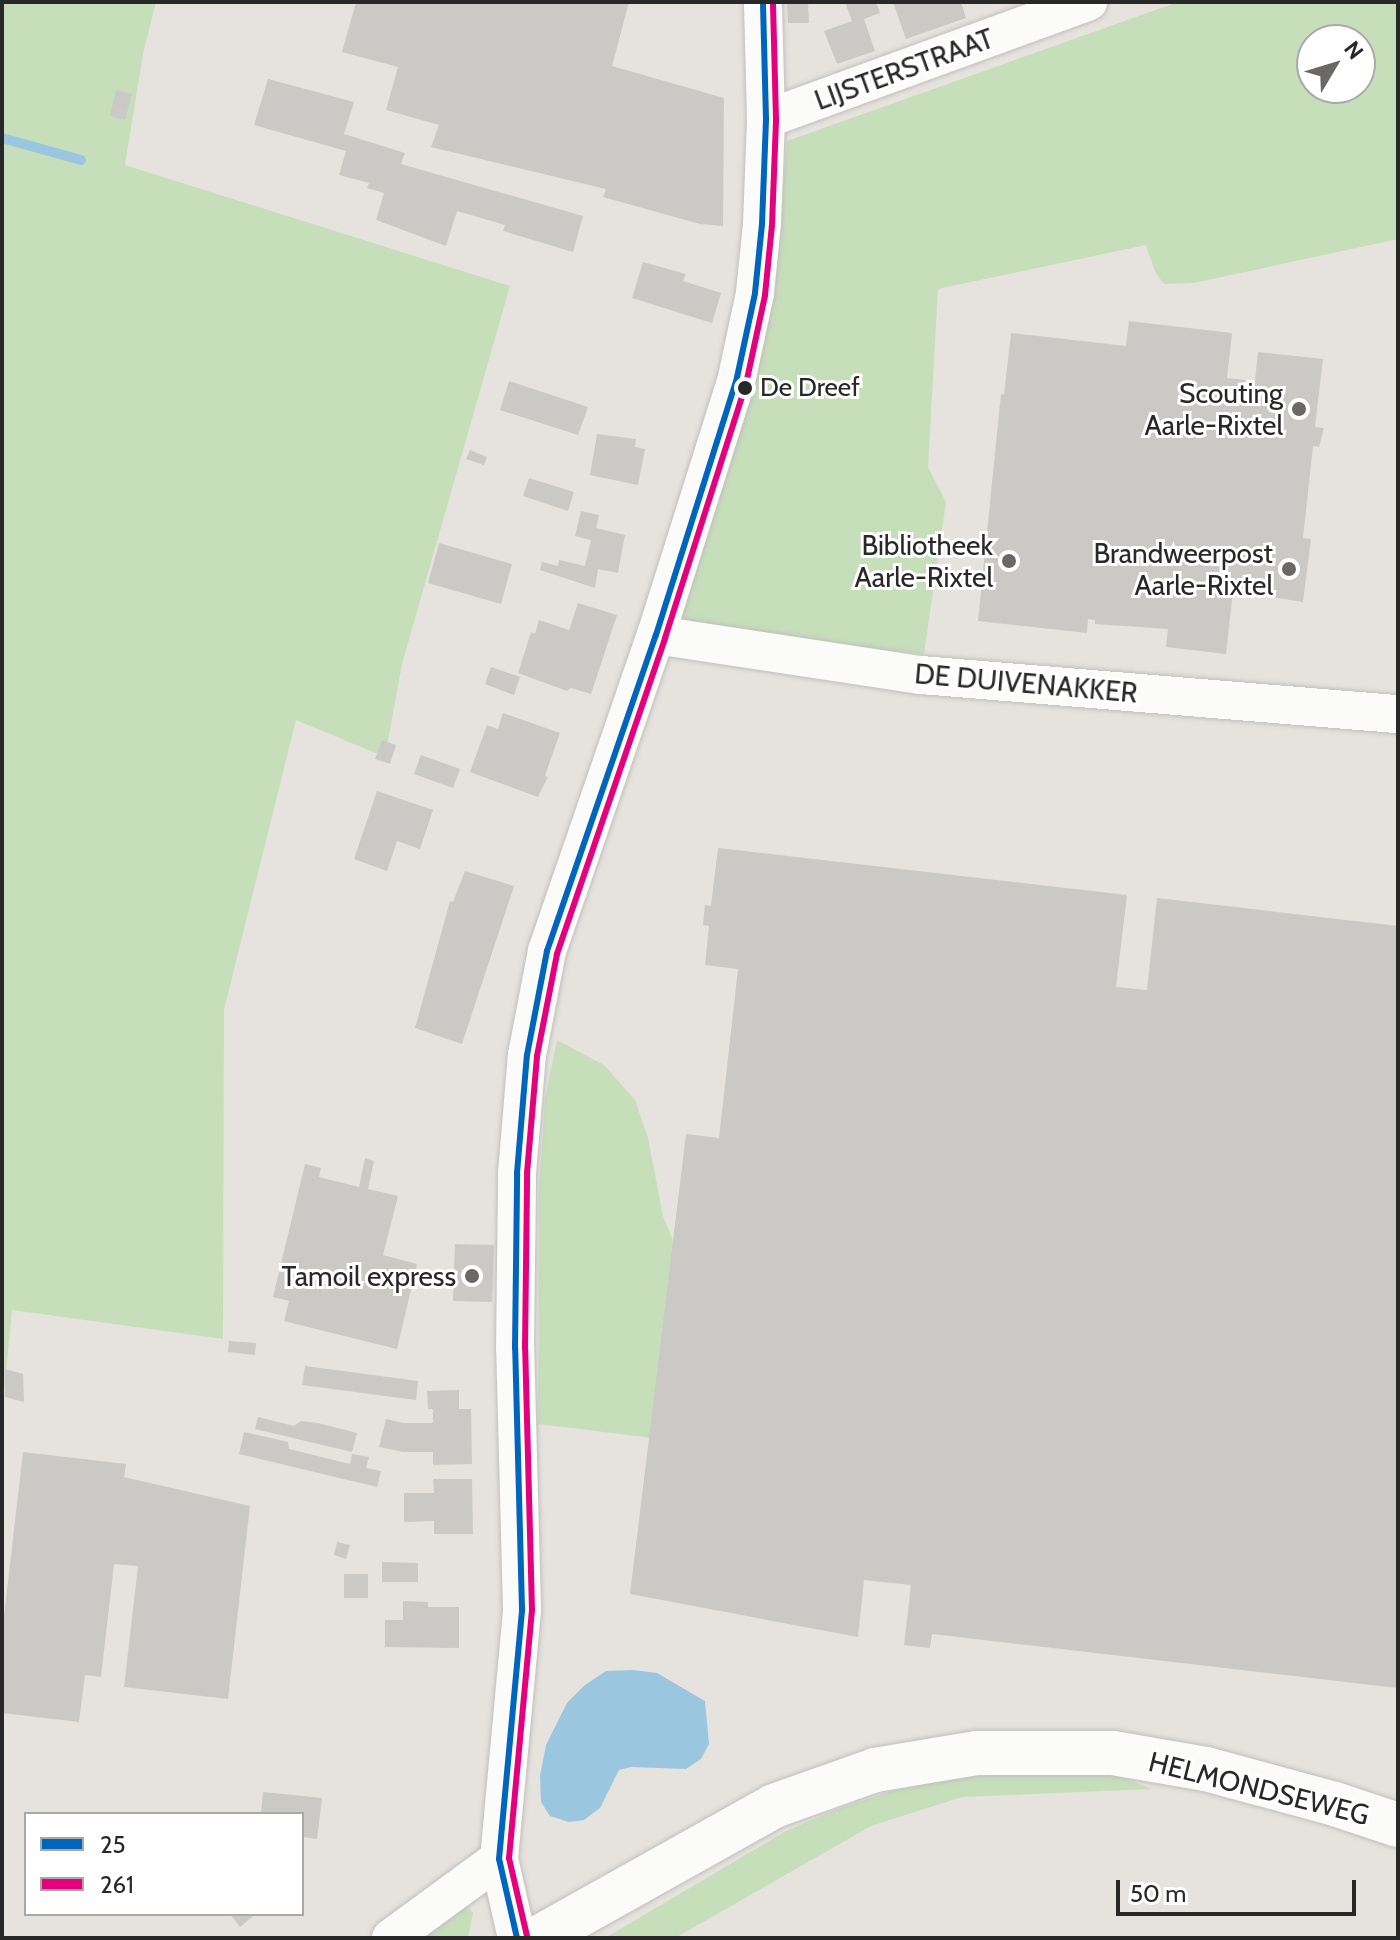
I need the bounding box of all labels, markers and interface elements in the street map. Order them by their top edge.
street label: LIJSTERSTRAAT [810,21,998,117]
north arrow [1296,24,1376,104]
text: N [1338,36,1369,65]
place label: De Dreef [760,372,860,404]
place label: Scouting Aarle-Rixtel [1145,376,1283,442]
marker: De Dreef [737,380,753,396]
marker: Scouting Aarle-Rixtel [1290,400,1308,418]
place label: Bibliotheek Aarle-Rixtel [855,528,993,594]
place label: Brandweerpost Aarle-Rixtel [1093,536,1273,602]
marker: Bibliotheek Aarle-Rixtel [1000,552,1018,570]
marker: Brandweerpost Aarle-Rixtel [1280,560,1298,578]
street label: DE DUIVENAKKER [913,657,1139,709]
place label: Tamoil express [281,1259,456,1293]
marker: Tamoil express [463,1267,481,1285]
street label: HELMONDSEWEG [1145,1744,1373,1832]
legend [24,1812,304,1916]
text: 25 [100,1830,126,1859]
scale bar [1120,1864,1360,1914]
text: 261 [100,1870,134,1899]
text: 50 m [1130,1879,1186,1908]

